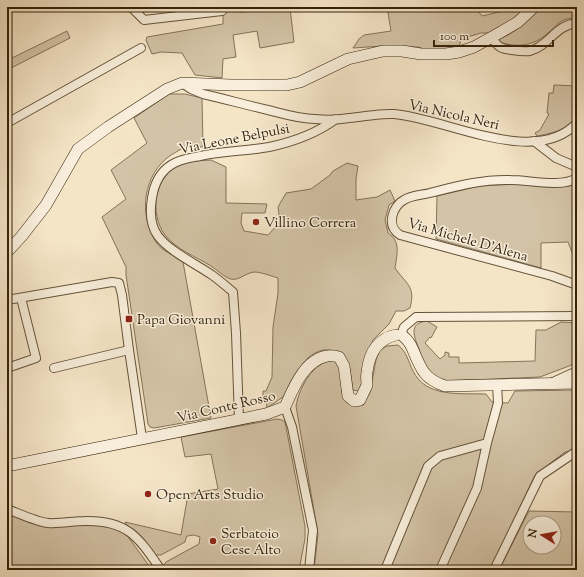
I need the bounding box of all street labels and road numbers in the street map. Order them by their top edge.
street label: Via Nicola Neri [406,96,501,136]
street label: Via Leone Belpulsi [177,119,291,161]
street label: Via Michele D'Alena [405,214,530,268]
street label: Via Conte Rosso [175,387,278,429]

